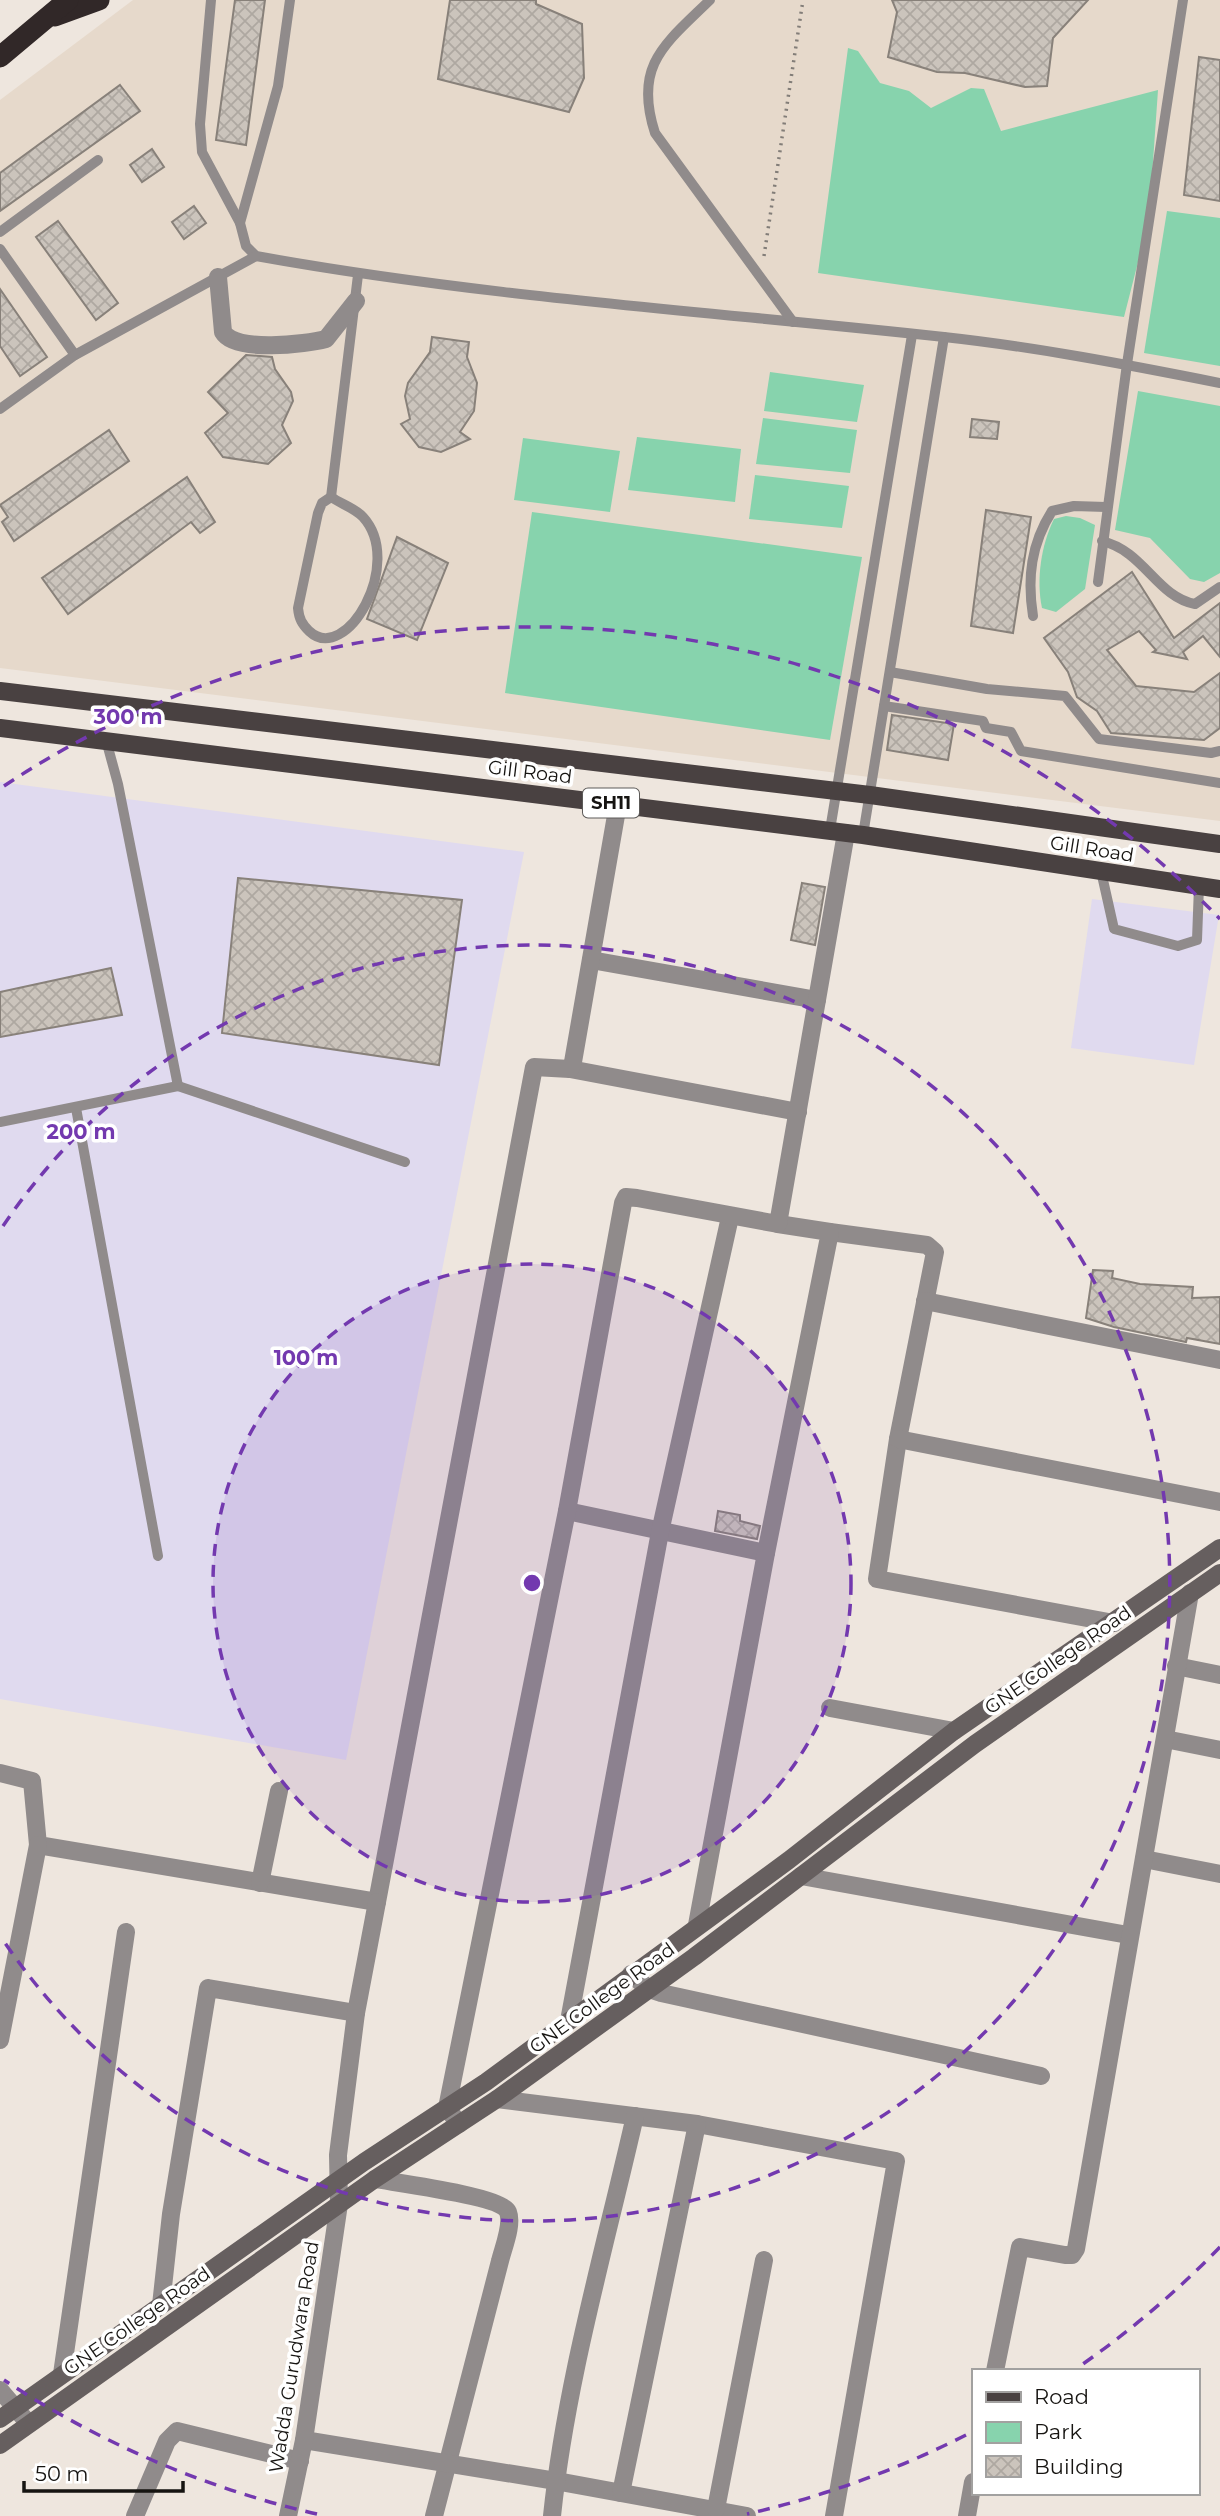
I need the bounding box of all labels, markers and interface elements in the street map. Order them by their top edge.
text: 300 m [93,704,162,729]
street label: Gill Road [487,755,573,789]
road number: SH11 [583,788,639,818]
street label: Gill Road [1048,831,1136,867]
text: 200 m [47,1119,115,1144]
text: 100 m [274,1345,338,1370]
centre of rings [520,1571,544,1595]
street label: GNE College Road [980,1601,1136,1719]
street label: GNE College Road [525,1938,679,2058]
street label: Wadda Gurudwara Road [264,2240,324,2474]
street label: GNE College Road [59,2262,215,2380]
legend [972,2369,1199,2495]
text: Road [1034,2384,1089,2409]
text: Park [1034,2419,1082,2444]
scale bar [24,2450,184,2494]
text: Building [1034,2454,1124,2479]
text: 50 m [35,2461,89,2486]

